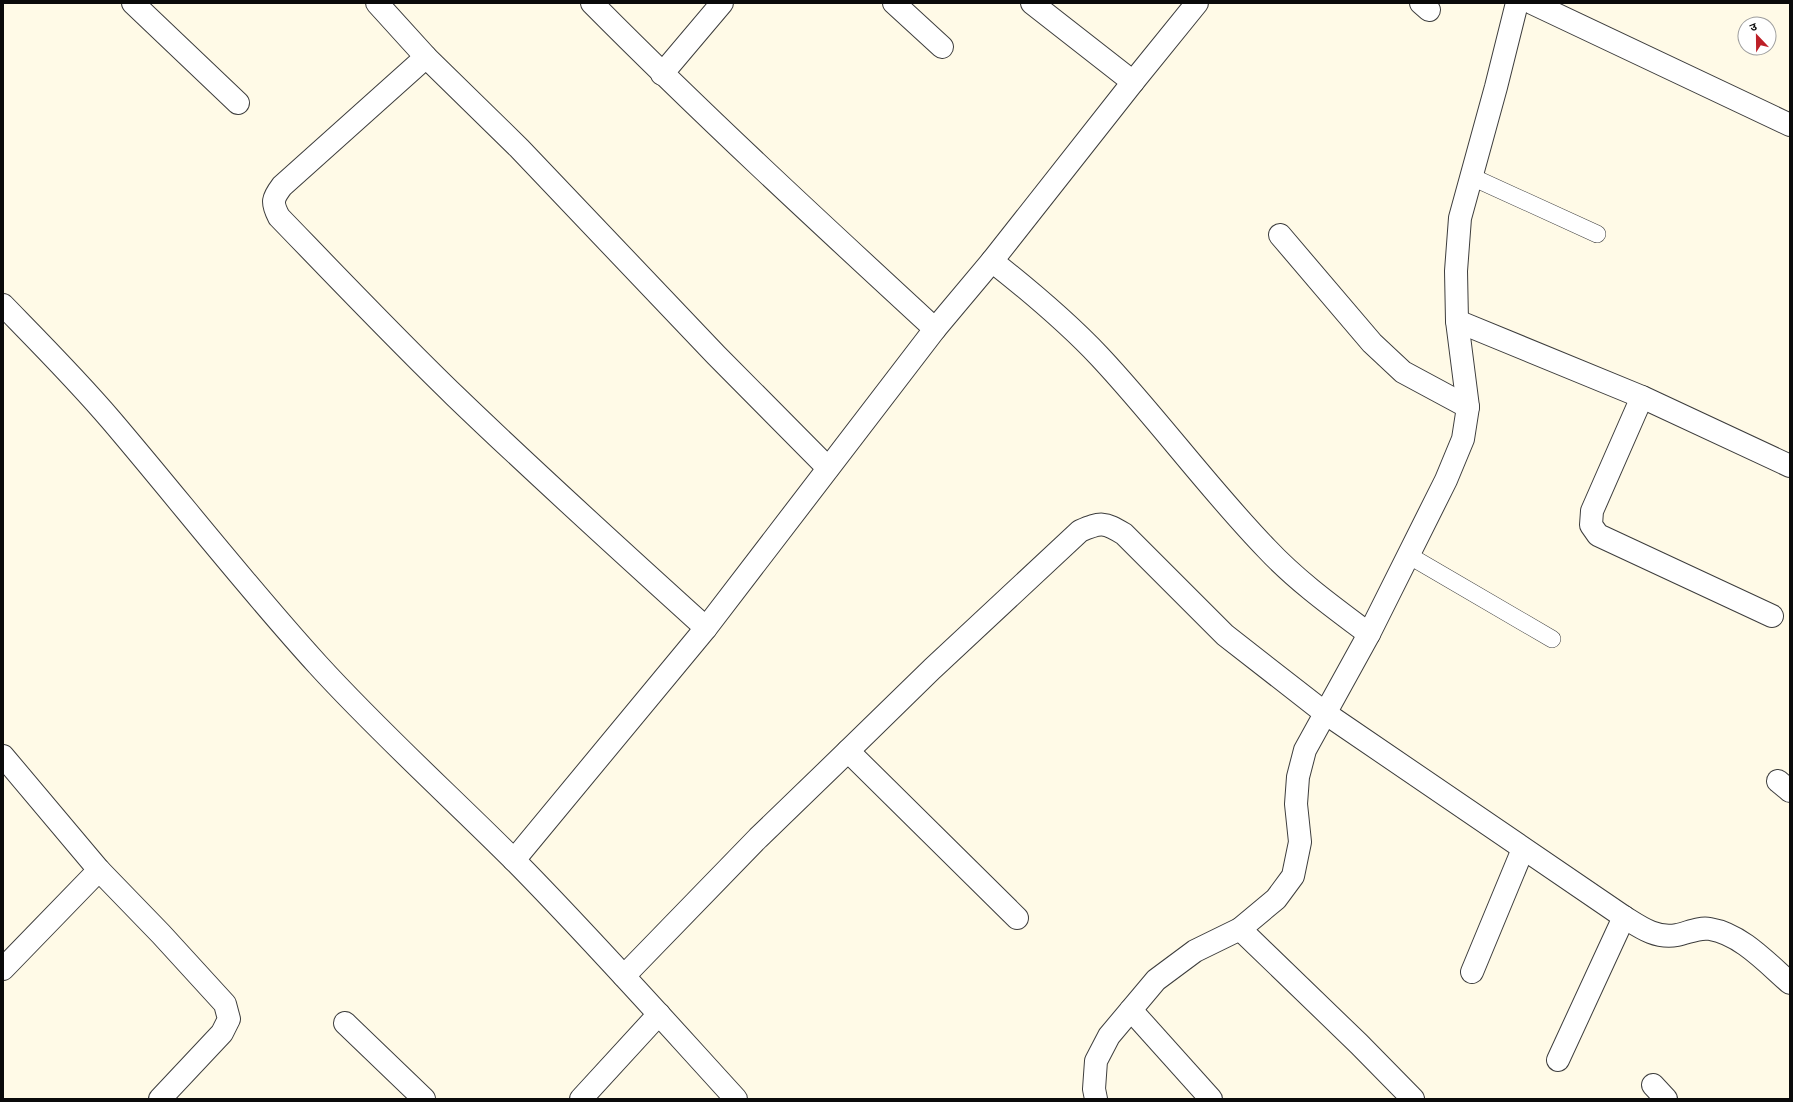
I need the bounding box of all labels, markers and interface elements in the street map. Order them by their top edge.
north arrow [1737,16,1777,56]
text: उ [1747,17,1759,34]

